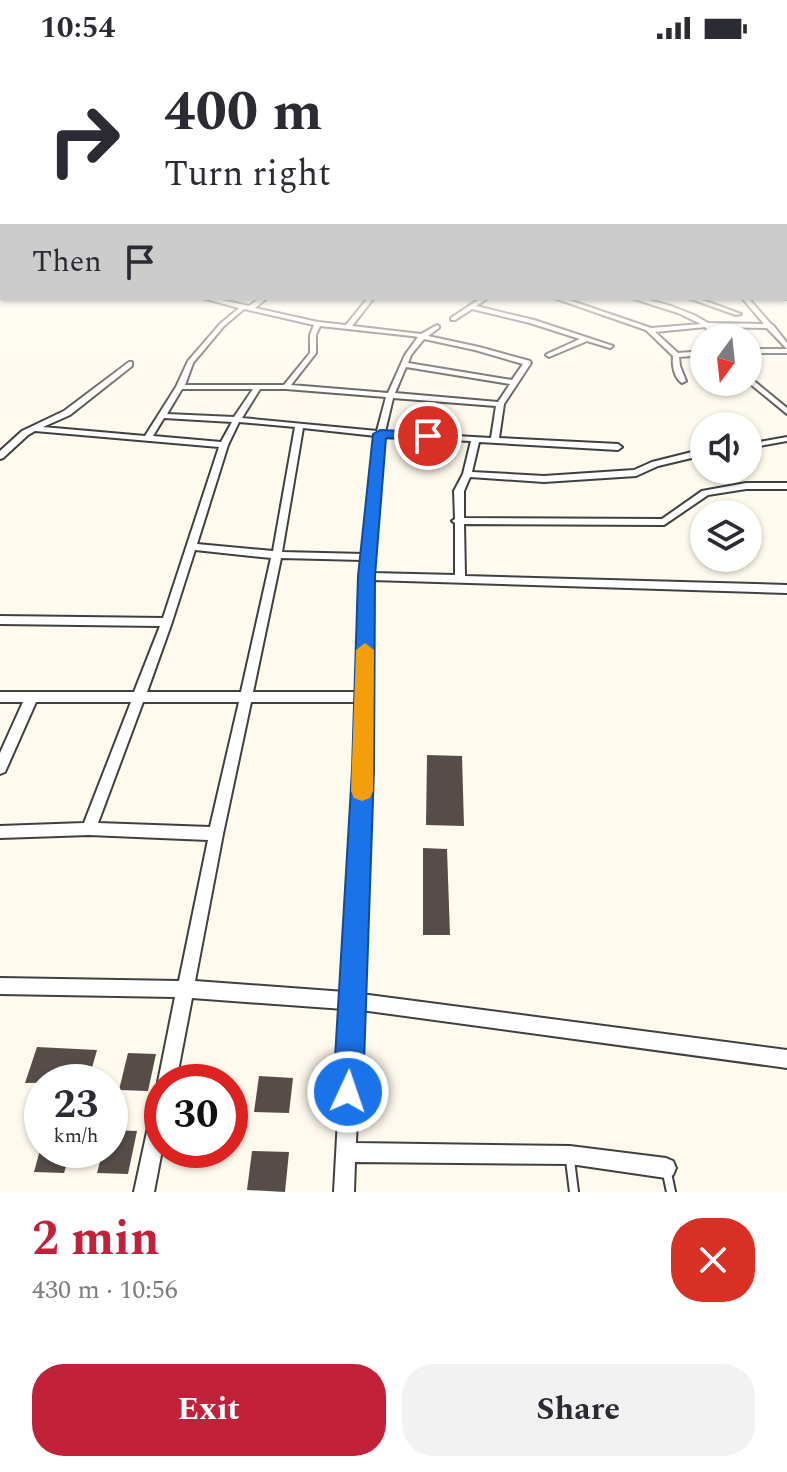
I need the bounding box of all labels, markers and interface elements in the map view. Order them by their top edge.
text: 10:54 [40,5,115,51]
text: 400 m [164,70,323,155]
icon: right [32,88,136,192]
text: Turn right [164,147,331,202]
text: Then [32,239,102,285]
icon: arrive [118,240,162,284]
north arrow [690,324,762,396]
map controls [690,324,762,572]
pin [394,402,462,470]
button: sound [690,412,762,484]
icon: arrive [406,414,450,458]
button: layers [690,500,762,572]
position arrow [306,1050,390,1134]
speed limit sign: 30 [144,1064,248,1168]
text: 23 [54,1075,98,1136]
text: km/h [54,1121,99,1151]
text: 2 min [32,1203,160,1276]
button: close [671,1218,755,1302]
text: 430 m · 10:56 [32,1270,178,1310]
button: Exit [32,1364,386,1456]
button: Share [402,1364,755,1456]

